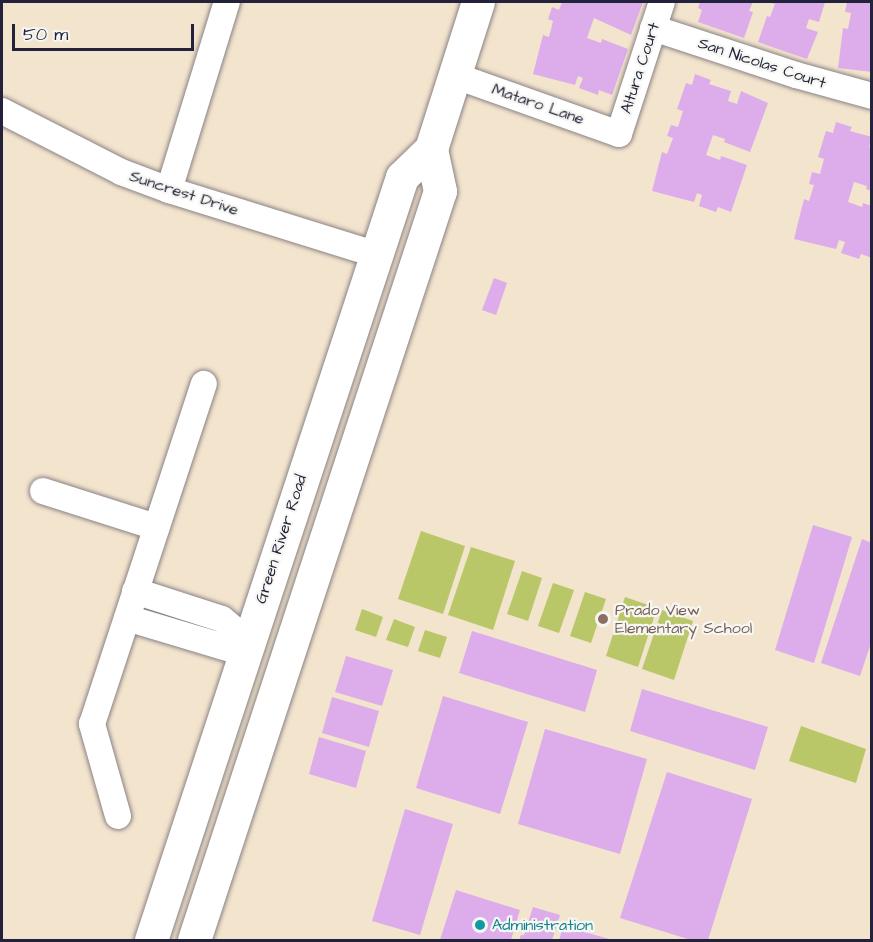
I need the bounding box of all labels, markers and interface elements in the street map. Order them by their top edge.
scale bar [15,12,196,50]
street label: Altura Court [616,20,664,116]
text: 50 m [23,22,68,47]
street label: San Nicolas Court [696,33,828,93]
street label: Mataro Lane [489,79,587,129]
street label: Suncrest Drive [127,166,241,220]
street label: Green River Road [251,472,311,606]
place label: Prado View Elementary School [615,600,752,638]
marker: Prado View Elementary School [596,612,610,626]
place label: Administration [492,915,593,935]
marker: Administration [473,918,487,932]

